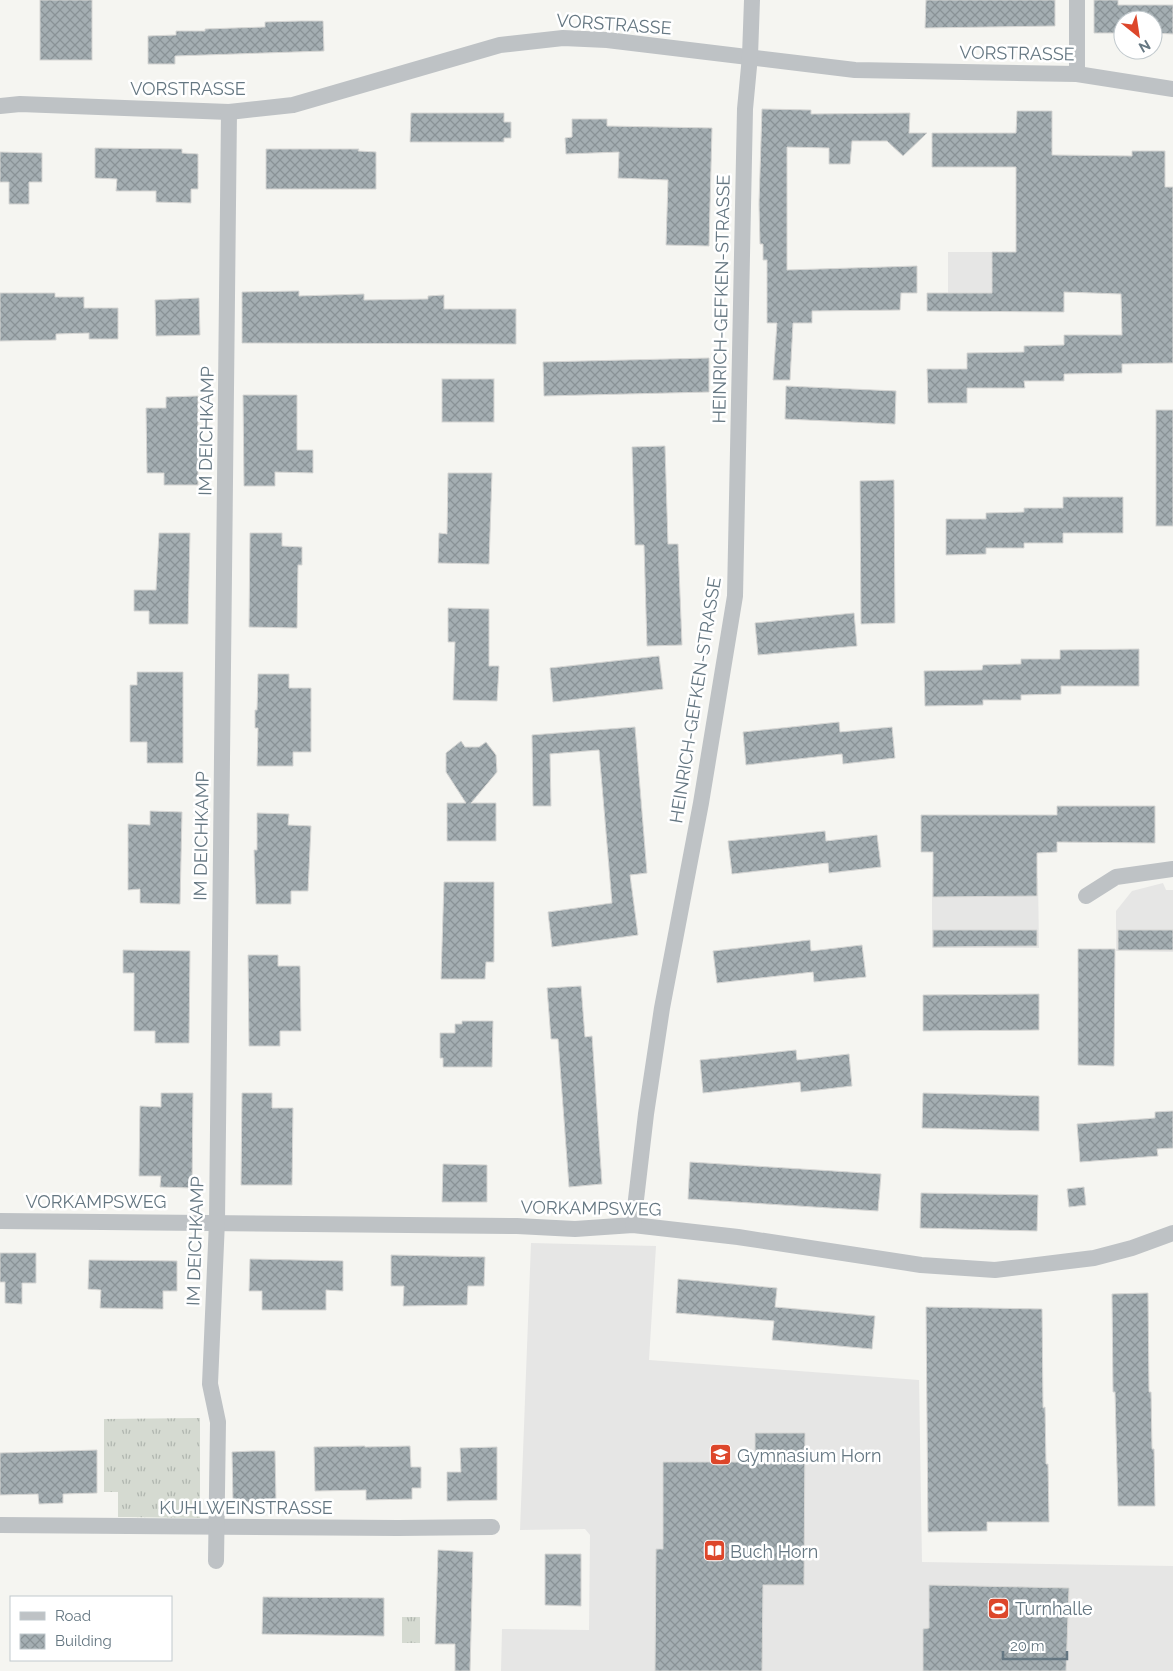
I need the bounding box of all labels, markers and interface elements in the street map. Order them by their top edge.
street label: VORSTRASSE [556,10,672,39]
north arrow [1113,10,1163,60]
text: N [1136,37,1153,56]
street label: VORSTRASSE [959,41,1075,65]
street label: VORSTRASSE [130,78,246,99]
street label: HEINRICH-GEFKEN-STRASSE [708,174,734,424]
street label: IM DEICHKAMP [194,366,218,496]
street label: HEINRICH-GEFKEN-STRASSE [665,575,725,825]
street label: IM DEICHKAMP [189,771,213,901]
street label: IM DEICHKAMP [182,1176,208,1306]
street label: VORKAMPSWEG [26,1191,166,1212]
street label: VORKAMPSWEG [520,1196,662,1220]
school or university icon: Gymnasium Horn [709,1443,733,1467]
place label: Gymnasium Horn [737,1445,881,1466]
street label: KUHLWEINSTRASSE [159,1497,333,1518]
library icon: Buch Horn [702,1539,726,1563]
place label: Buch Horn [730,1541,818,1562]
legend [10,1596,172,1661]
sports icon: Turnhalle [987,1596,1011,1620]
place label: Turnhalle [1015,1598,1093,1619]
text: Road [55,1607,91,1625]
scale bar [1003,1628,1067,1660]
text: Building [55,1632,112,1650]
text: 20 m [1010,1637,1045,1655]

